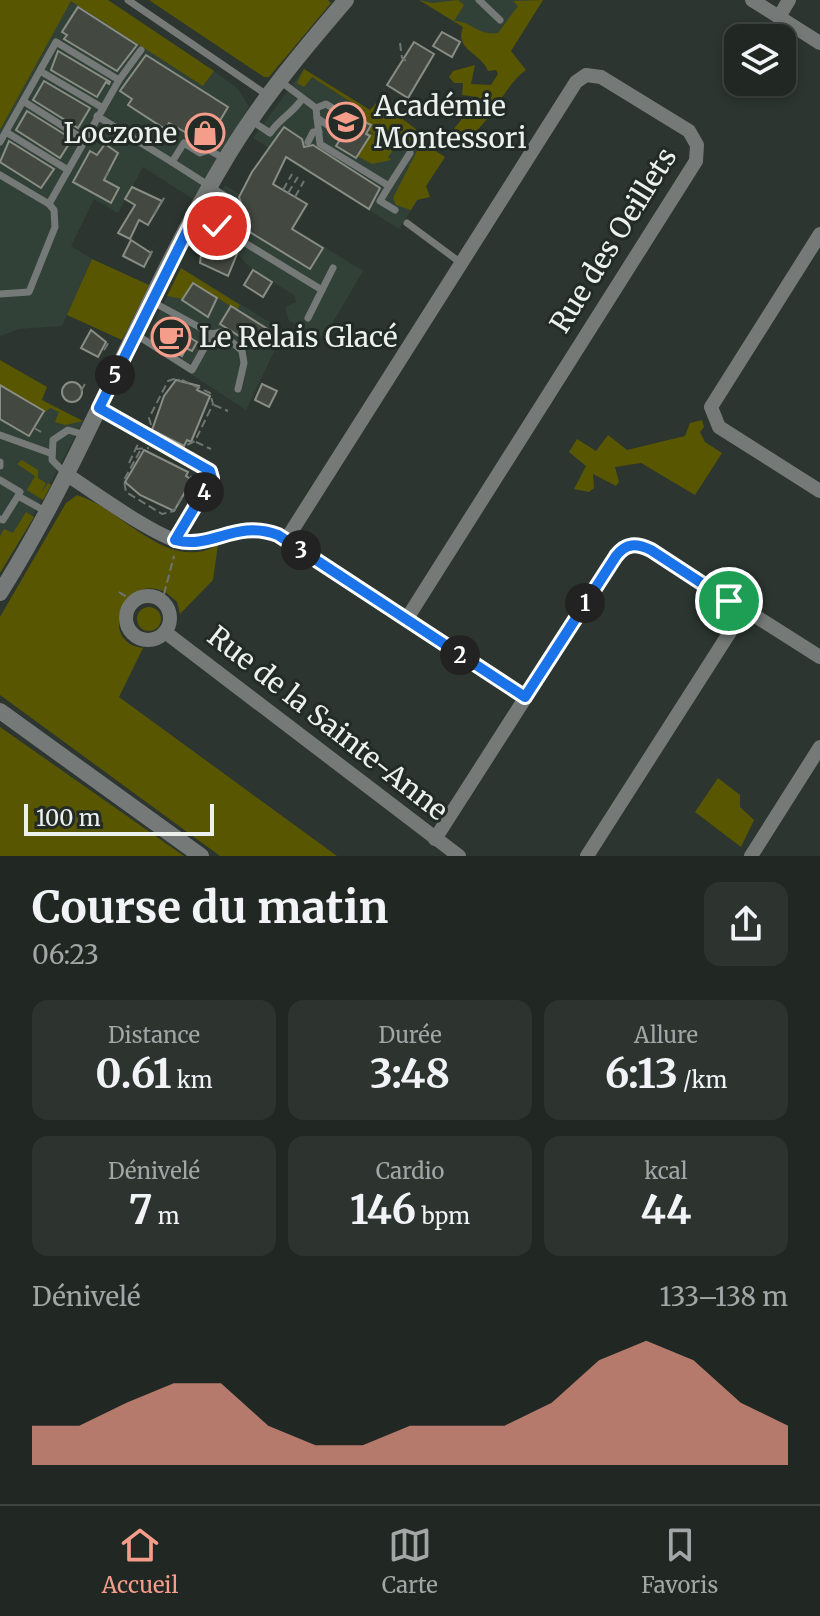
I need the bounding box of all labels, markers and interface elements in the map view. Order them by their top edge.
map controls [724,24,796,96]
button: layers [724,24,796,96]
place label: Académie Montessori [373,88,527,156]
school or university icon: Académie Montessori [325,101,367,143]
shop icon: Loczone [184,112,226,154]
place label: Loczone [63,115,177,151]
street label: Rue des Oeillets [542,141,684,339]
pin [183,192,251,260]
icon: check [195,204,239,248]
cafe icon: Le Relais Glacé [150,316,192,358]
place label: Le Relais Glacé [199,319,398,355]
pin: 5 [95,355,135,395]
text: 5 [109,361,121,389]
pin: 4 [184,472,224,512]
text: 4 [197,478,211,506]
pin: 3 [281,530,321,570]
text: 3 [295,536,307,564]
pin [695,567,763,635]
icon: arrive [707,579,751,623]
pin: 1 [565,583,605,623]
text: 1 [580,589,590,617]
street label: Rue de la Sainte-Anne [201,618,455,828]
pin: 2 [440,635,480,675]
text: 2 [454,641,466,669]
scale bar [24,800,214,836]
text: 100 m [36,804,101,832]
text: Course du matin [32,880,388,935]
button: share [704,882,788,966]
text: 06:23 [32,938,99,971]
text: Distance [108,1021,200,1049]
text: Durée [378,1021,442,1049]
text: Allure [634,1021,698,1049]
text: 0.61 [95,1049,172,1099]
text: 3:48 [370,1049,450,1099]
text: 6:13 [605,1049,678,1099]
text: km [172,1066,213,1094]
text: /km [678,1066,727,1094]
text: Dénivelé [108,1157,200,1185]
text: Cardio [376,1157,444,1185]
text: kcal [644,1157,688,1185]
text: 7 [128,1185,152,1235]
text: 146 [350,1185,416,1235]
text: 44 [641,1185,691,1235]
text: m [152,1202,180,1230]
text: bpm [416,1202,470,1230]
text: Dénivelé [32,1280,141,1313]
text: 133–138 m [660,1280,788,1313]
tab: Accueil [102,1523,178,1599]
tab: Carte [382,1523,438,1599]
tab: Favoris [641,1523,718,1599]

